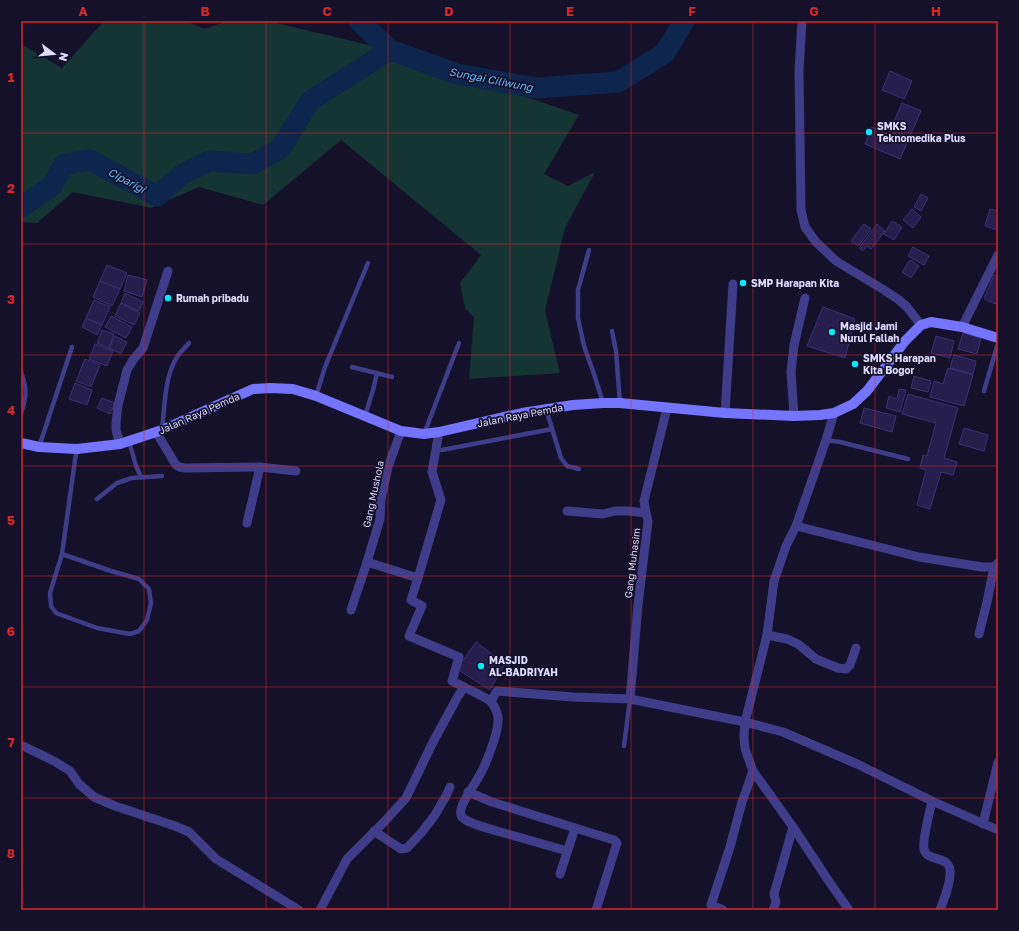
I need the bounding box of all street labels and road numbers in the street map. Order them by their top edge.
street label: Jalan Raya Pemda [157,390,241,436]
street label: Jalan Raya Pemda [476,401,564,429]
street label: Gang Mushola [360,459,386,529]
street label: Gang Muhasim [622,527,642,599]

